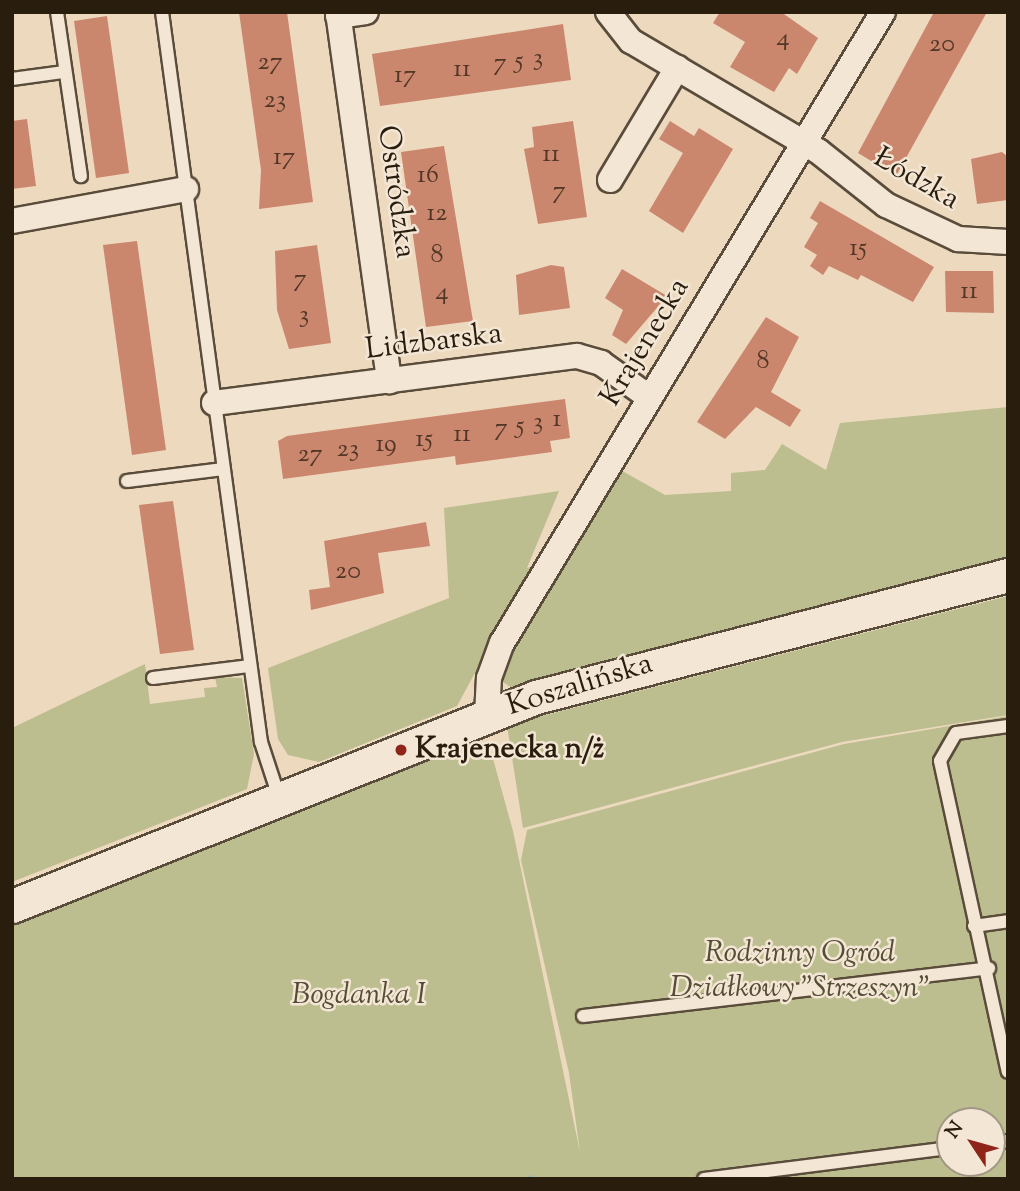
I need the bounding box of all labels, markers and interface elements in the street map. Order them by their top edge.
house number: 4 [776,23,790,55]
house number: 20 [929,29,955,61]
house number: 3 [533,43,543,75]
house number: 5 [515,46,523,78]
house number: 27 [257,47,283,79]
house number: 7 [493,48,507,80]
house number: 11 [453,54,471,86]
house number: 17 [394,60,416,92]
house number: 23 [264,85,286,117]
street label: Ostródzka [368,123,422,261]
house number: 11 [542,139,560,171]
street label: Łódzka [867,141,965,219]
house number: 17 [273,142,295,174]
house number: 16 [417,160,439,192]
house number: 7 [552,176,566,208]
house number: 12 [426,198,448,230]
house number: 15 [849,233,867,265]
house number: 8 [431,240,443,272]
house number: 7 [293,264,307,296]
street label: Krajenecka [594,272,698,414]
house number: 11 [960,276,978,308]
house number: 4 [435,277,449,309]
house number: 3 [299,300,309,332]
street label: Lidzbarska [364,317,504,369]
house number: 8 [757,346,769,378]
house number: 1 [553,404,561,436]
house number: 3 [533,407,543,439]
house number: 5 [516,411,524,443]
house number: 7 [494,413,508,445]
house number: 11 [453,419,471,451]
house number: 15 [415,424,433,456]
house number: 19 [375,429,397,461]
house number: 23 [337,434,359,466]
house number: 27 [297,439,323,471]
house number: 20 [335,556,361,588]
street label: Koszalińska [503,647,657,725]
place label: Krajenecka n/ż [415,732,604,768]
marker: Krajenecka n/ż [393,742,409,758]
park label: Rodzinny Ogród Działkowy "Strzeszyn" [670,936,930,1006]
park label: Bogdanka I [292,978,426,1014]
north arrow [936,1107,1006,1177]
text: N [940,1116,971,1145]

